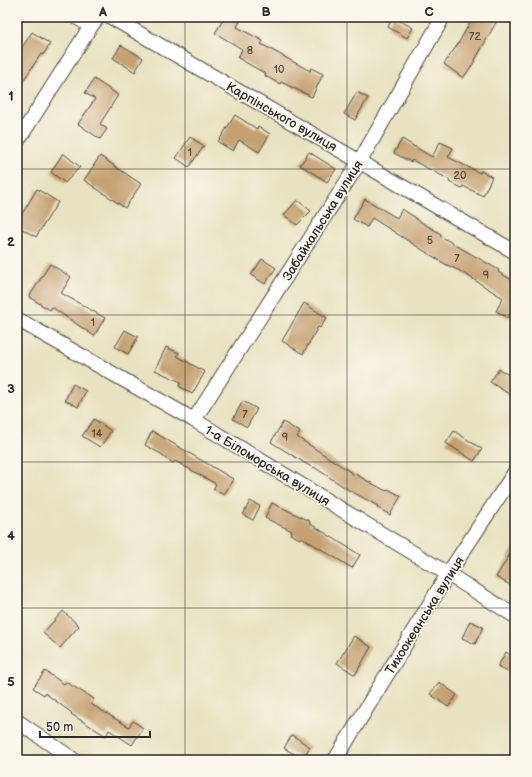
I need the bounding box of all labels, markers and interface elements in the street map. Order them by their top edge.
text: A [98,4,107,20]
text: B [261,4,271,20]
text: C [424,4,434,20]
house number: 72 [469,30,481,43]
house number: 8 [247,44,253,57]
house number: 10 [274,63,285,76]
street label: Карпінського вулиця [223,79,340,155]
text: 1 [8,88,14,104]
house number: 1 [188,146,192,159]
street label: Забайкальська вулиця [279,157,366,284]
house number: 20 [454,169,467,182]
text: 2 [7,234,15,250]
house number: 5 [427,234,433,247]
house number: 7 [454,252,460,265]
house number: 9 [483,269,489,282]
house number: 1 [91,316,95,329]
text: 3 [7,381,15,397]
house number: 7 [242,408,248,421]
street label: 1-а Біломорська вулиця [202,422,333,510]
house number: 14 [92,427,103,440]
house number: 9 [282,431,288,444]
text: 4 [7,528,15,544]
street label: Тихоокеанська вулиця [382,553,468,678]
text: 5 [7,674,15,690]
scale bar [40,713,150,739]
text: 50 m [46,720,73,735]

